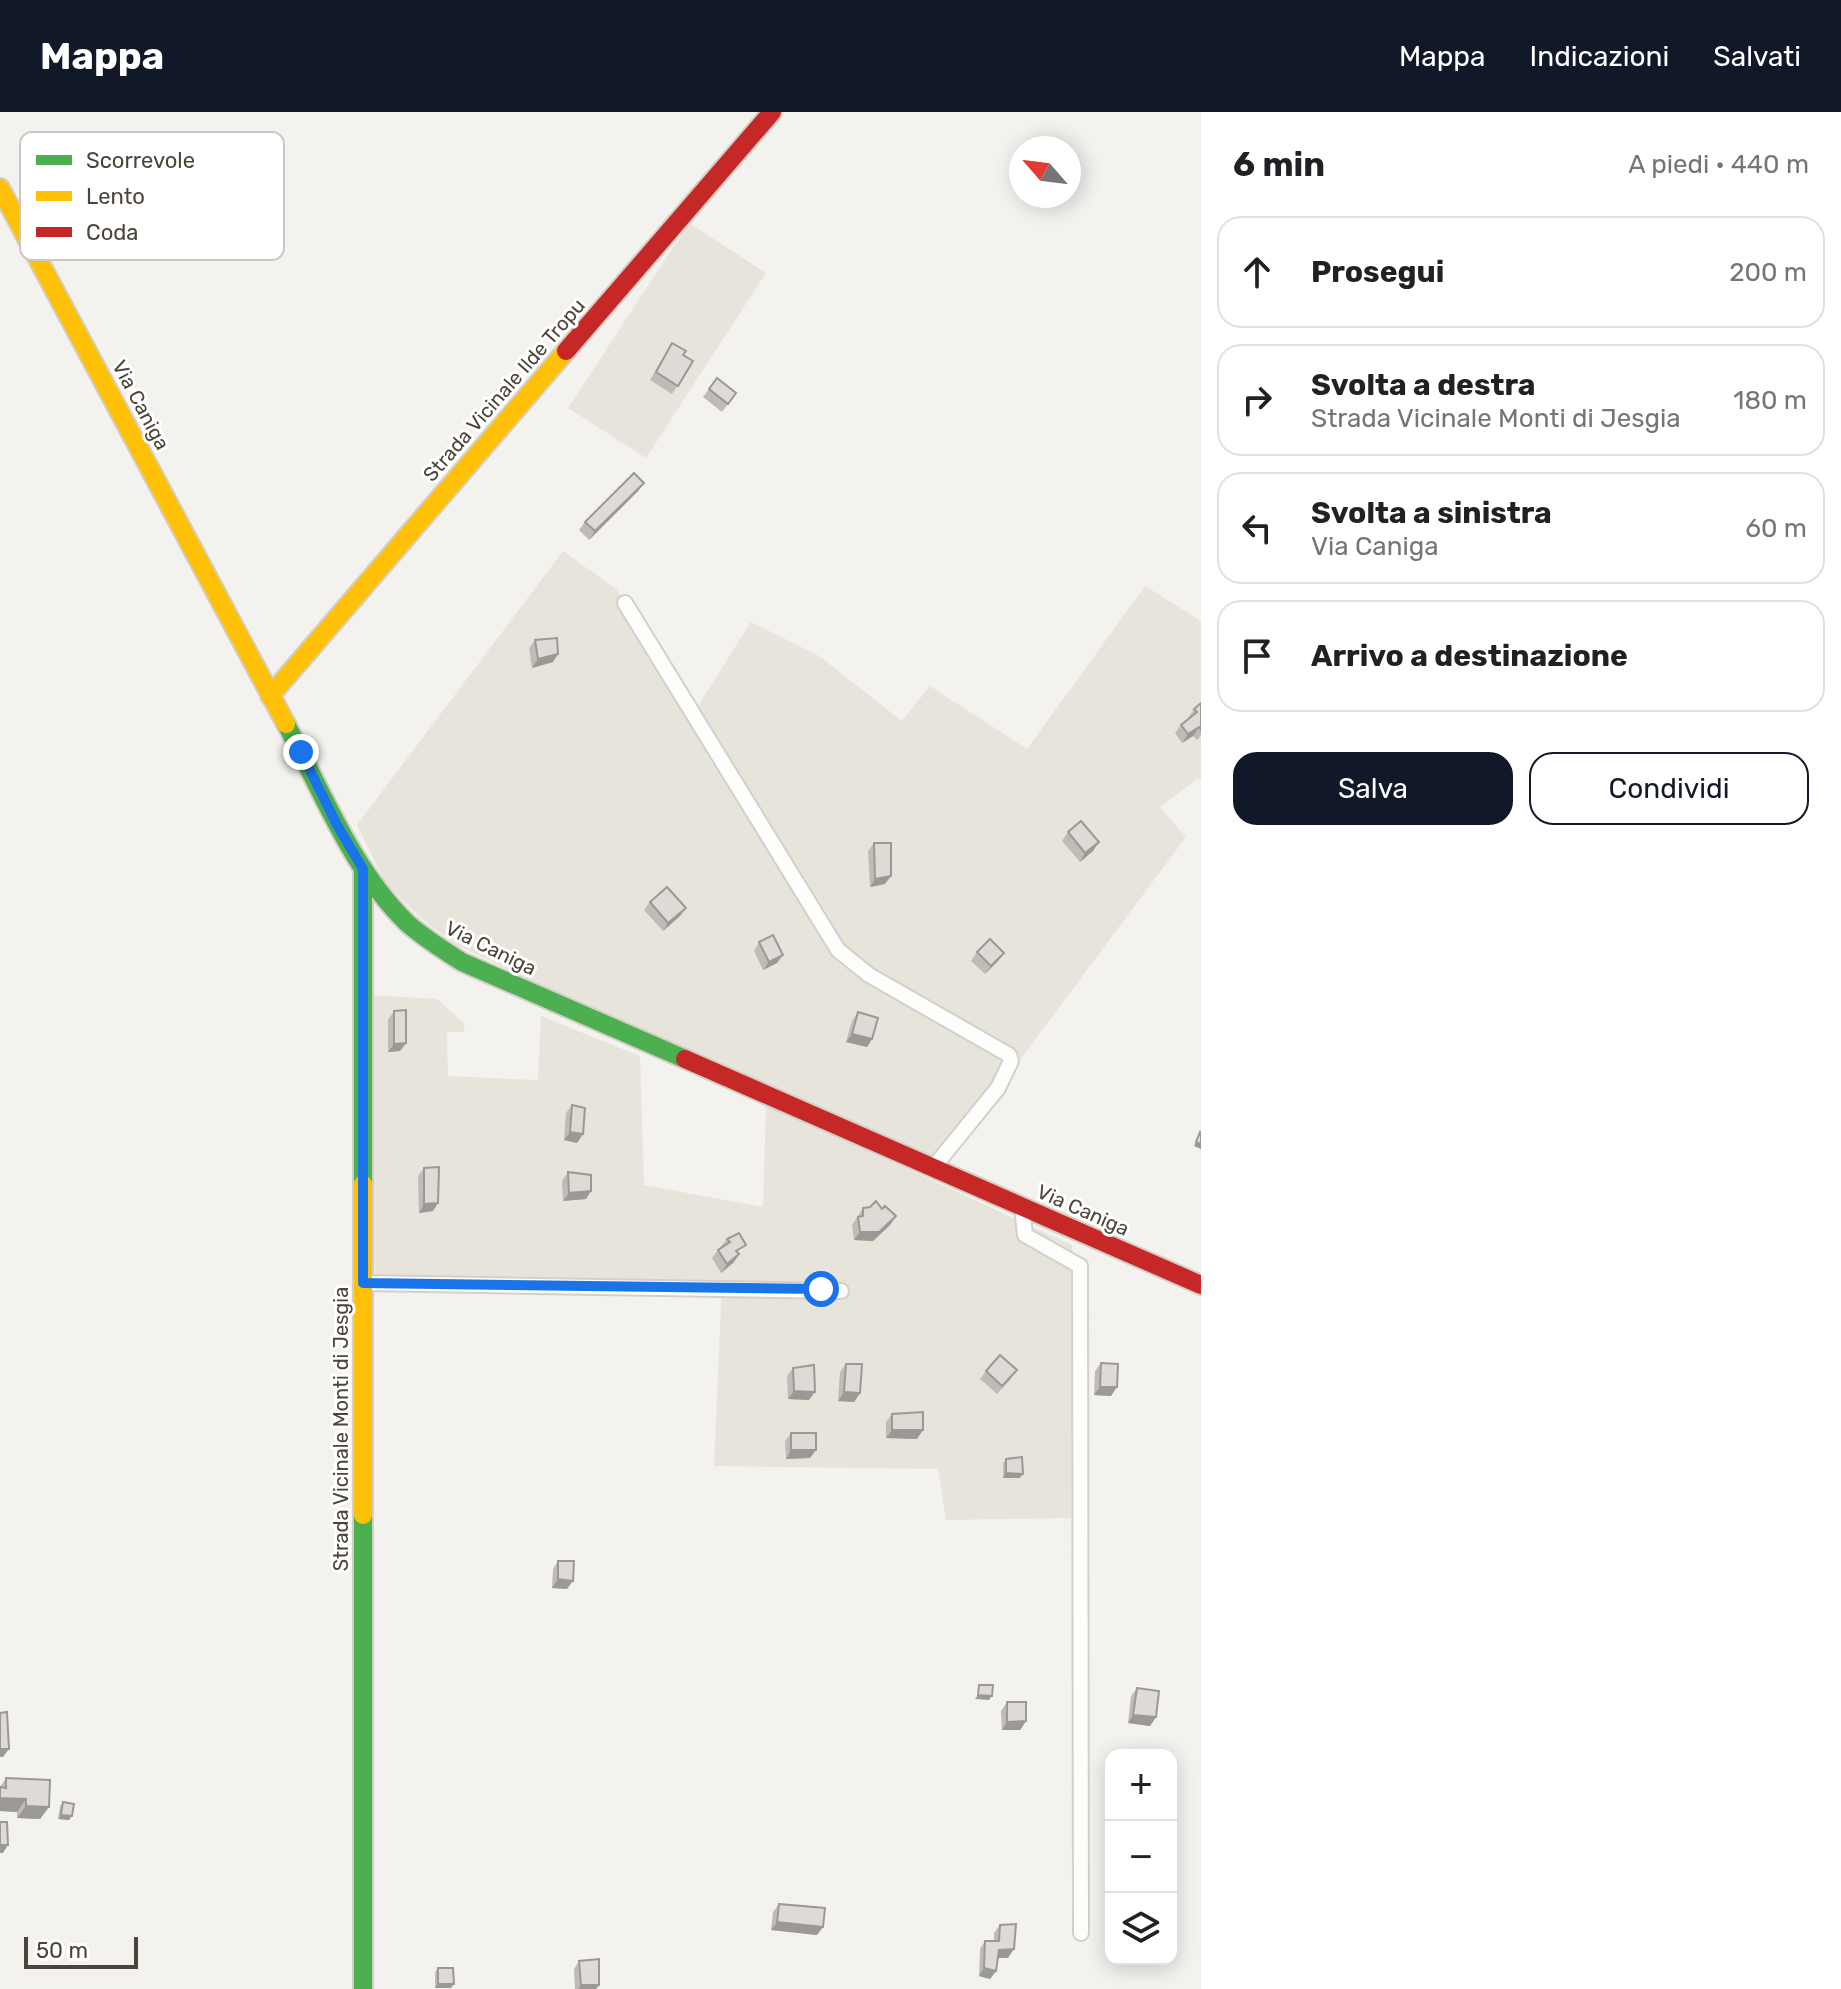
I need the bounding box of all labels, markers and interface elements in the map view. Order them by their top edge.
text: Mappa [40,33,164,79]
text: Mappa [1399,40,1486,73]
text: Indicazioni [1530,40,1669,73]
text: Salvati [1713,40,1801,73]
legend [20,132,284,260]
north arrow [1009,136,1081,208]
text: 6 min [1233,144,1325,185]
text: Scorrevole [86,147,195,174]
text: A piedi · 440 m [1628,149,1809,180]
text: Lento [86,183,145,210]
text: Coda [86,219,139,246]
icon: ahead [1235,250,1279,294]
text: Prosegui [1311,254,1444,290]
text: 200 m [1729,257,1807,288]
street label: Strada Vicinale Ilde Tropu [418,294,590,486]
street label: Via Caniga [107,356,175,454]
text: Svolta a destra [1311,367,1536,403]
icon: right [1235,378,1279,422]
text: 180 m [1733,385,1807,416]
text: Strada Vicinale Monti di Jesgia [1311,403,1681,434]
text: Svolta a sinistra [1311,495,1552,531]
icon: left [1235,506,1279,550]
text: 60 m [1745,513,1807,544]
text: Via Caniga [1311,531,1439,562]
icon: arrive [1235,634,1279,678]
text: Arrivo a destinazione [1311,638,1628,674]
route end [283,734,319,770]
button: Salva [1233,752,1513,825]
button: Condividi [1529,752,1809,825]
street label: Via Caniga [442,916,540,980]
street label: Via Caniga [1033,1179,1133,1241]
route start [803,1271,839,1307]
street label: Strada Vicinale Monti di Jesgia [329,1287,353,1571]
map controls [1105,1749,1177,1965]
button: + [1105,1749,1177,1821]
button: − [1105,1821,1177,1893]
button: layers [1105,1893,1177,1965]
scale bar [24,1933,138,1969]
text: 50 m [36,1937,88,1964]

